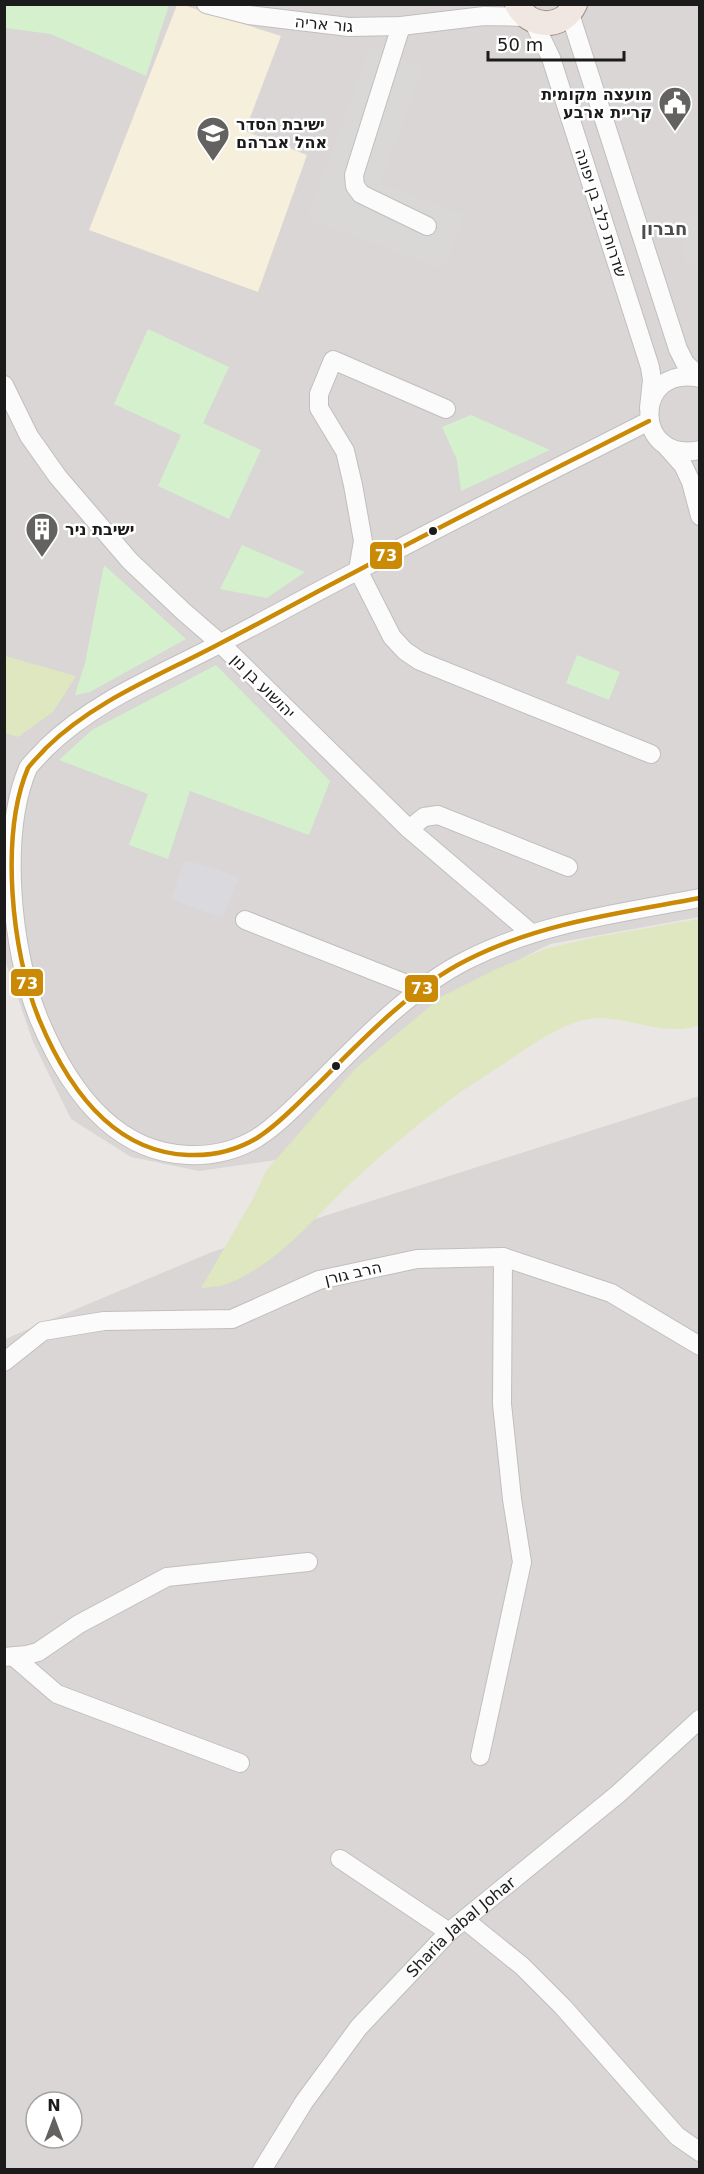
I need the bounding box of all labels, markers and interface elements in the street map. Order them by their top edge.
street label: גור אריה [294,12,355,36]
scale bar [488,24,624,62]
text: 50 m [497,34,543,55]
place label: מועצה מקומית קריית ארבע [541,85,652,122]
public building icon: מועצה מקומית קריית ארבע [657,85,693,132]
school or university icon: ישיבת הסדר אהל אברהם [195,115,231,162]
place label: ישיבת הסדר אהל אברהם [236,115,327,152]
street label: שדרות כלב בן יפונה [571,146,631,280]
district label: חברון [641,218,687,239]
building icon: ישיבת ניר [24,511,60,558]
place label: ישיבת ניר [65,520,134,539]
unlabelled marker [427,525,439,537]
line badge: 73 [369,541,403,570]
text: 73 [375,546,397,565]
street label: יהושוע בן נון [227,650,299,722]
line badge: 73 [10,968,44,997]
text: 73 [16,974,38,993]
line badge: 73 [404,974,439,1003]
text: 73 [411,979,433,998]
unlabelled marker [330,1060,342,1072]
street label: הרב גורן [323,1257,383,1289]
street label: Sharia Jabal Johar [402,1872,519,1981]
north arrow [24,2090,84,2150]
text: N [47,2096,61,2115]

